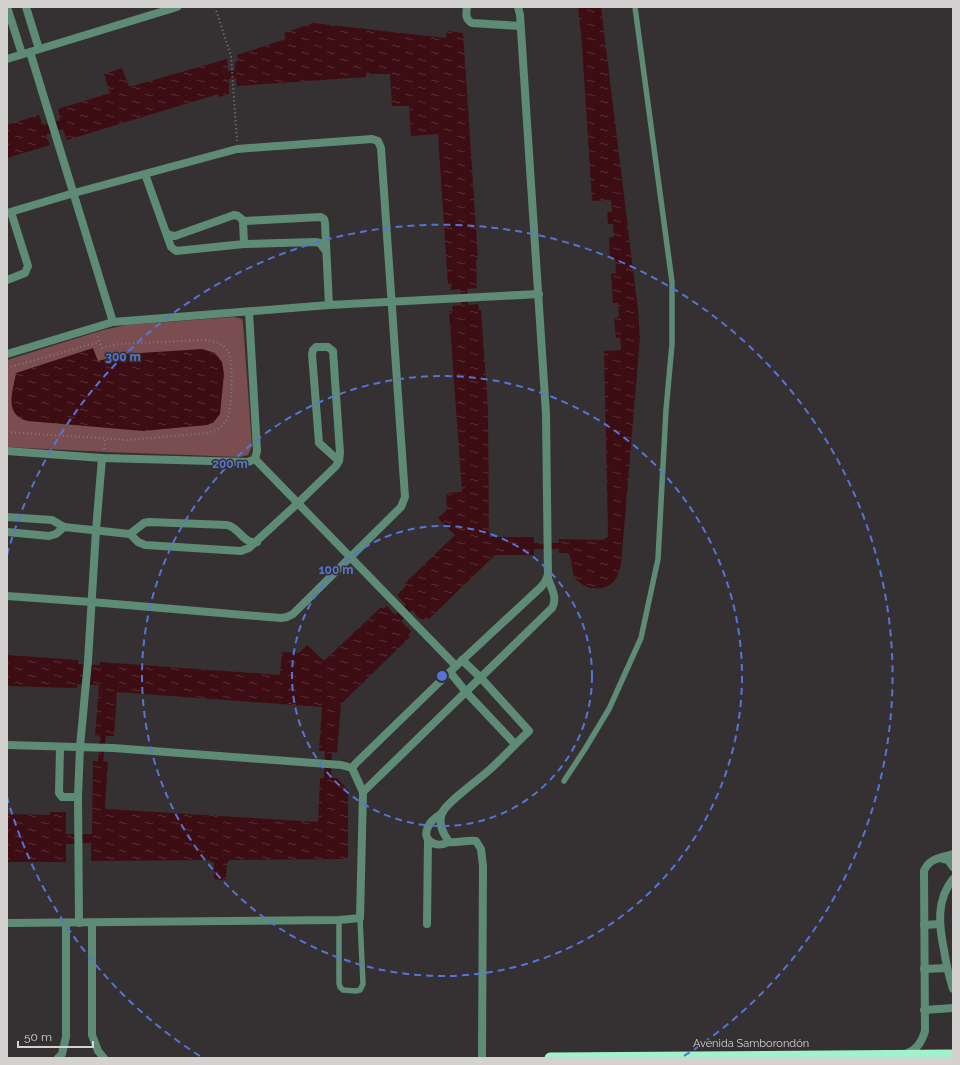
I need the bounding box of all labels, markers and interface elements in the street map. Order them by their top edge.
text: 300 m [105,350,141,364]
text: 200 m [212,457,248,471]
text: 100 m [319,563,353,577]
centre of rings [435,669,449,683]
scale bar [18,1023,93,1049]
text: 50 m [24,1030,52,1044]
street label: Avenida Samborondón [693,1037,809,1050]

